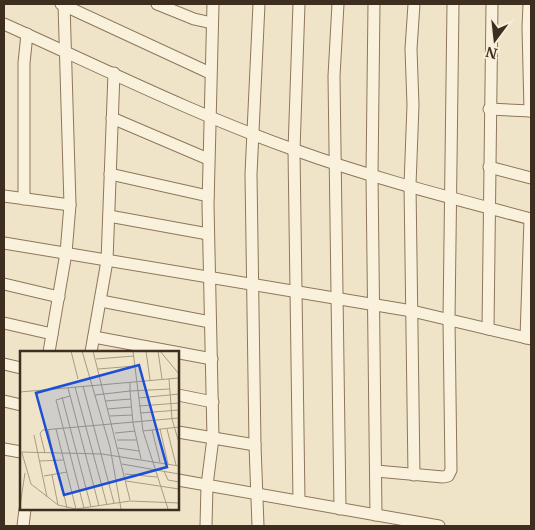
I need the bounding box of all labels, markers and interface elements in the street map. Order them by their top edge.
north arrow [470,15,520,65]
text: N [484,42,499,63]
inset map [20,351,179,510]

